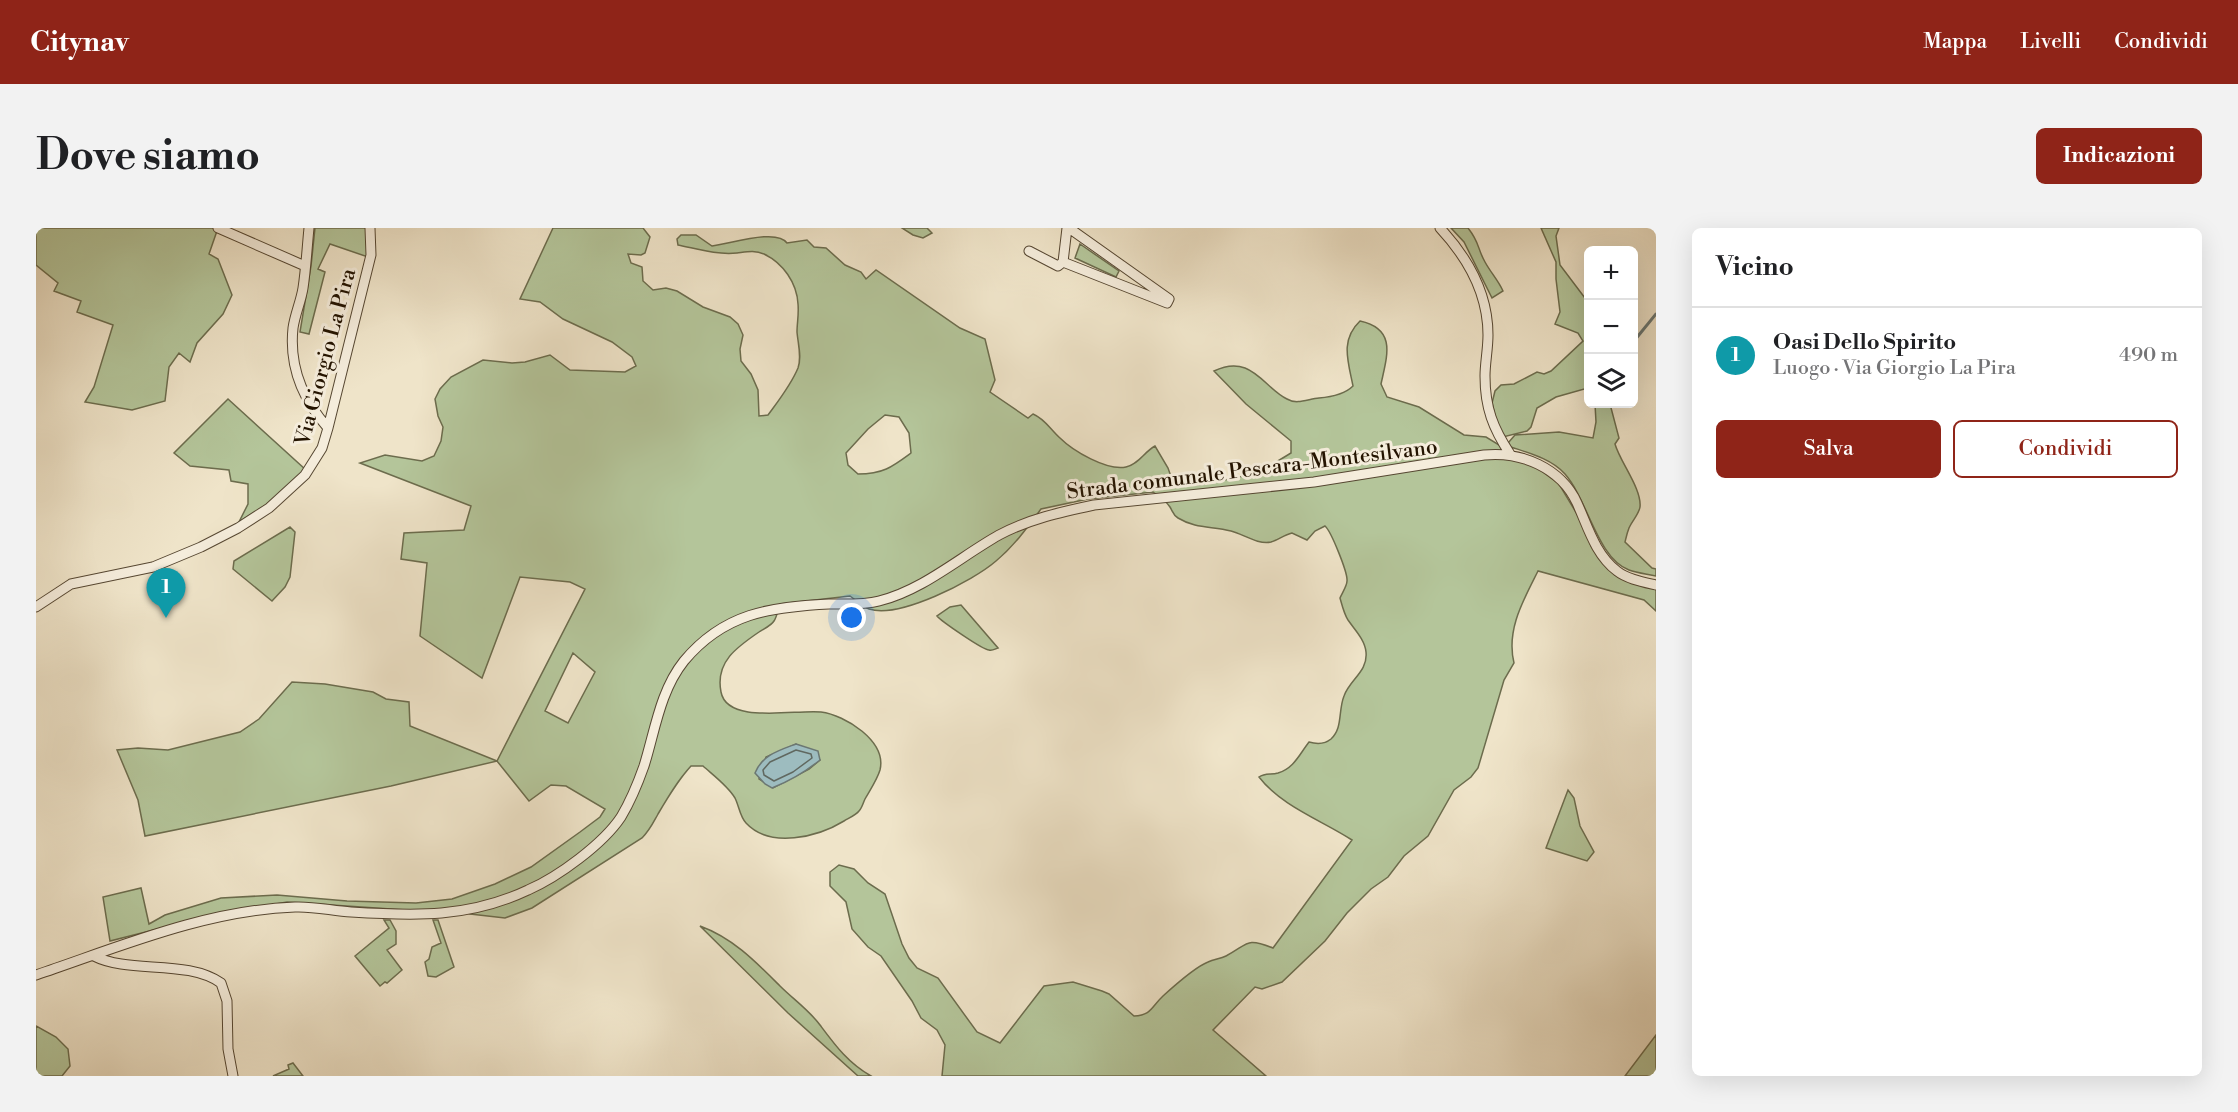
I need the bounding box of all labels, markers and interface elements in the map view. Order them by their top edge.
text: Citynav [30,25,129,60]
text: Mappa [1923,29,1987,55]
text: Livelli [2020,29,2081,55]
text: Condividi [2114,29,2208,55]
button: Indicazioni [2036,128,2202,184]
text: Dove siamo [36,130,260,183]
map controls [1584,246,1638,408]
button: + [1584,246,1638,300]
text: Vicino [1716,251,1794,283]
street label: Via Giorgio La Pira [290,265,362,450]
button: − [1584,300,1638,354]
text: Oasi Dello Spirito [1773,329,1956,356]
text: 1 [1731,343,1740,368]
text: 490 m [2119,343,2178,368]
button: layers [1584,354,1638,408]
text: Luogo · Via Giorgio La Pira [1773,356,2016,381]
button: Salva [1716,420,1941,478]
button: Condividi [1953,420,2178,478]
street label: Strada comunale Pescara-Montesilvano [1065,434,1439,506]
pin: 1 [146,568,186,618]
your location [837,603,866,632]

